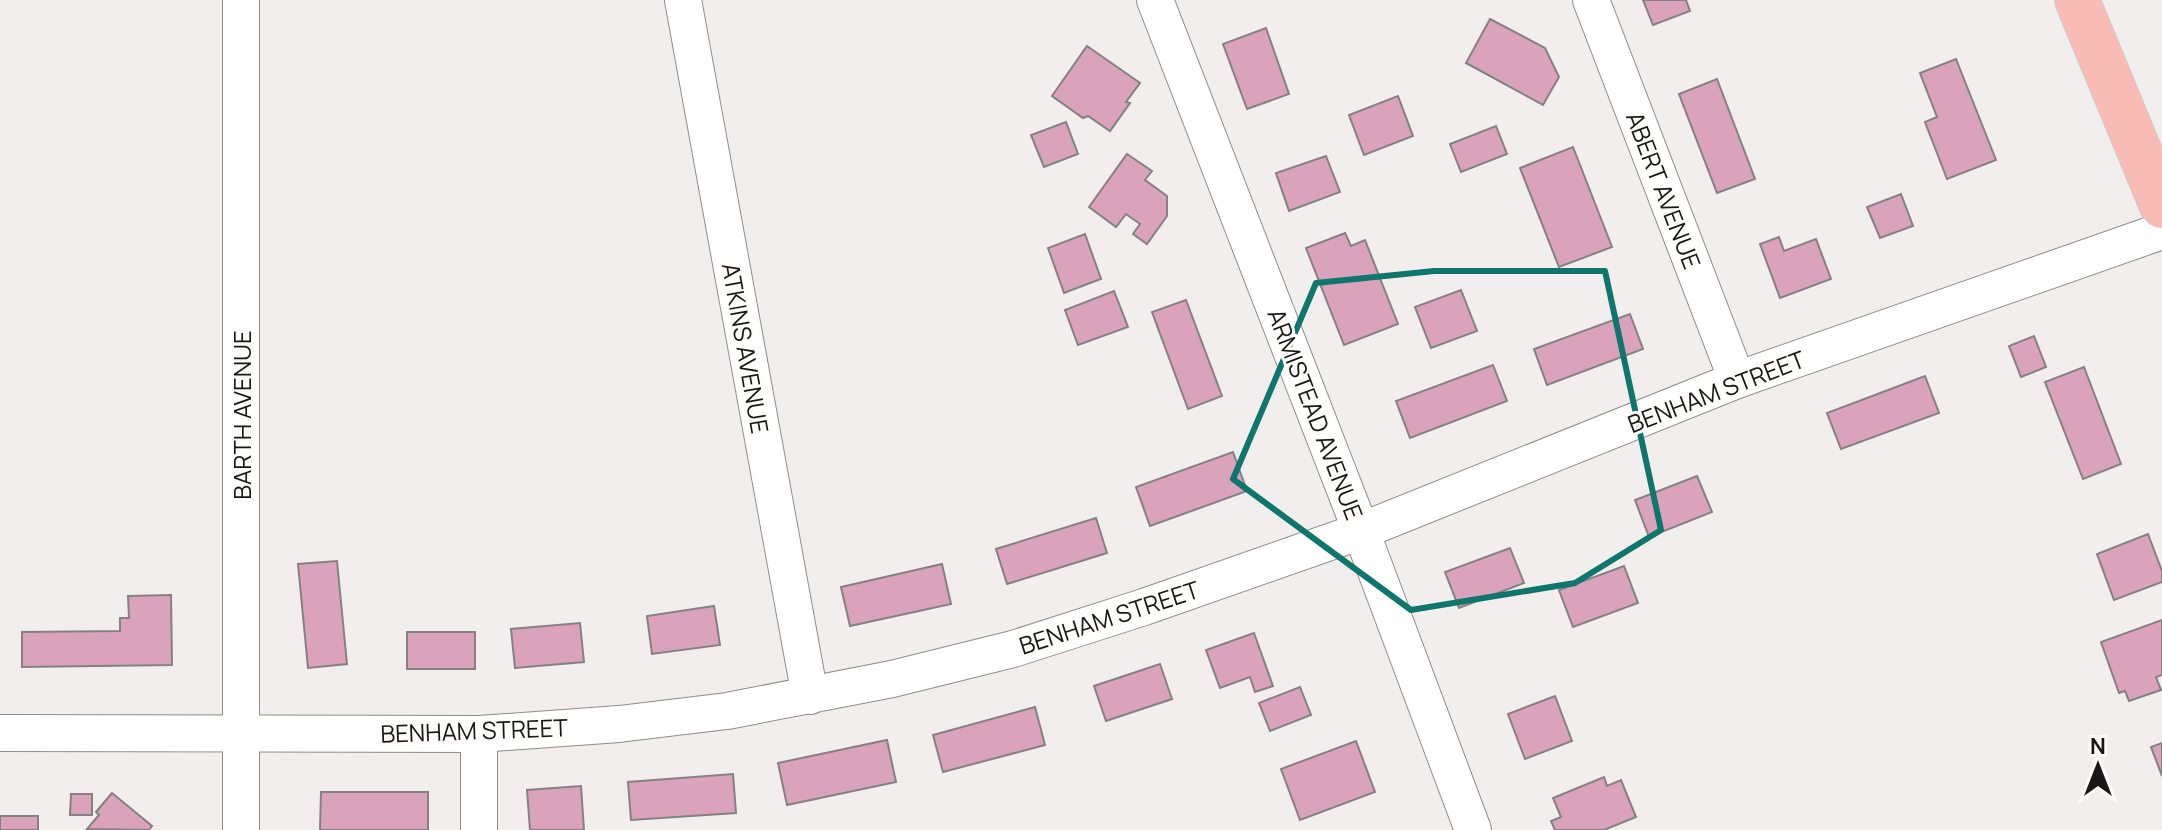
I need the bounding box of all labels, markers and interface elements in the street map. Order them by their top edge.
street label: ABERT AVENUE [1619,107,1709,273]
street label: ATKINS AVENUE [715,260,777,436]
street label: ARMISTEAD AVENUE [1261,304,1371,524]
street label: BARTH AVENUE [225,330,258,500]
street label: BENHAM STREET [1623,342,1810,440]
street label: BENHAM STREET [1015,572,1204,662]
street label: BENHAM STREET [380,710,569,750]
north arrow [2058,726,2138,806]
text: N [2090,731,2106,761]

